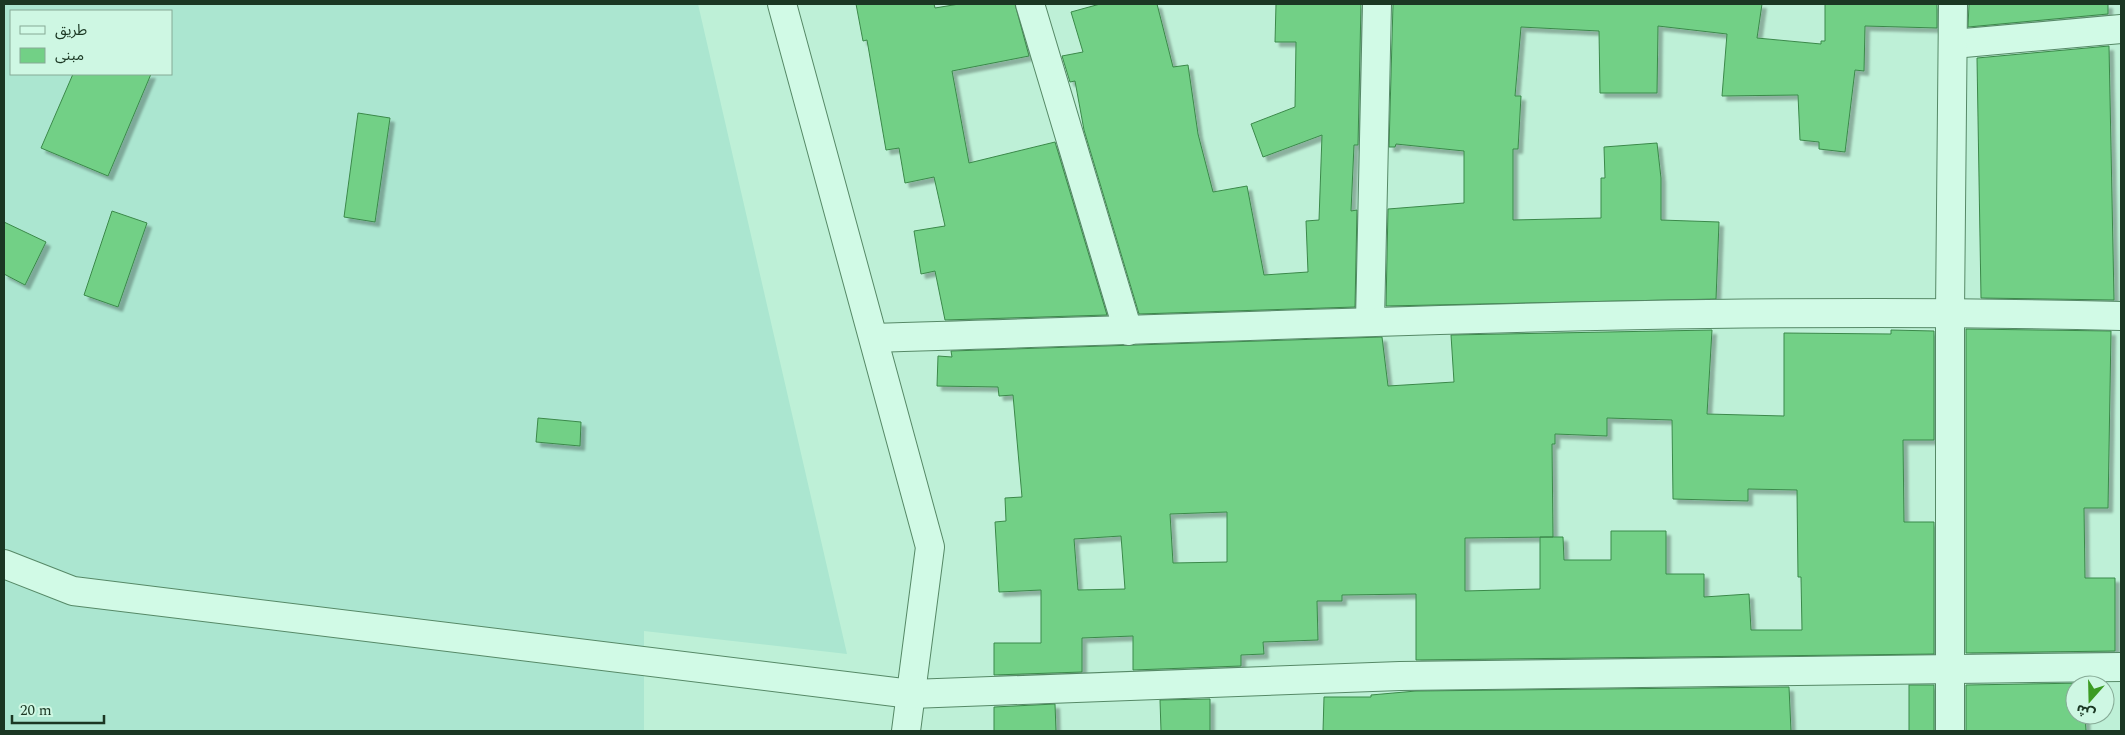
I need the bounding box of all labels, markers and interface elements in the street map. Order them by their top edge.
legend [10,10,172,75]
text: طريق [55,19,87,42]
text: مبنى [55,44,84,67]
north arrow [2065,675,2115,725]
scale bar [12,692,105,724]
text: 20 m [20,699,52,722]
text: ش [2073,699,2098,725]

